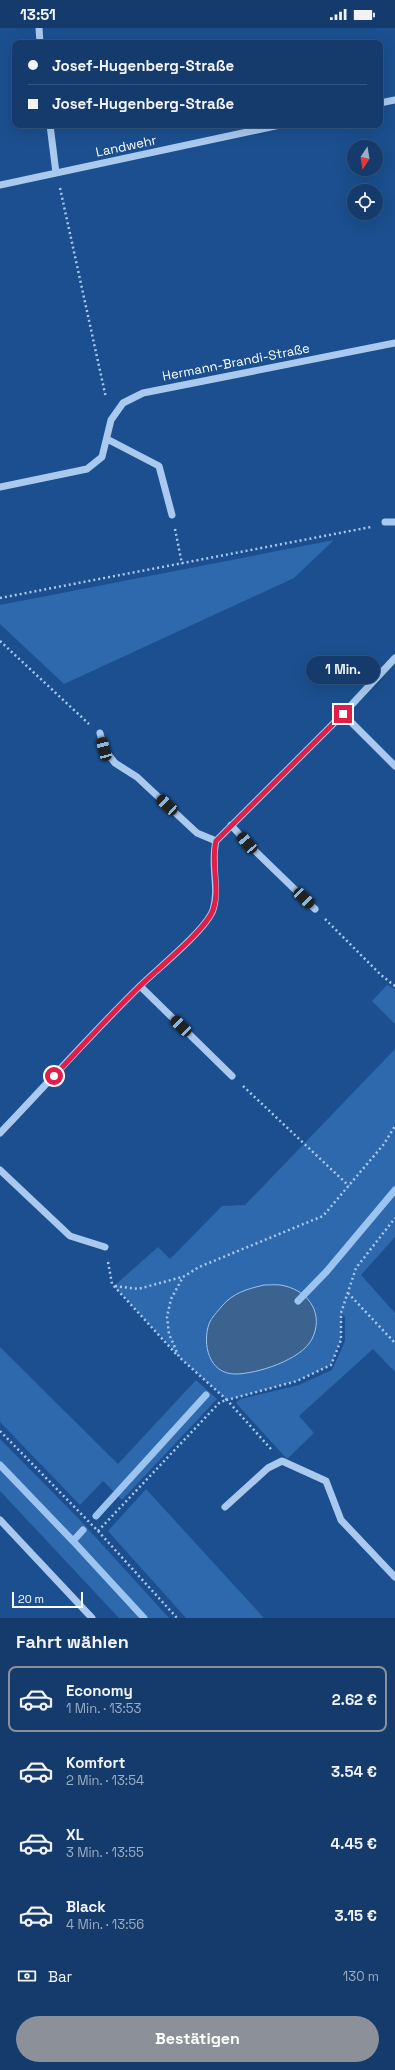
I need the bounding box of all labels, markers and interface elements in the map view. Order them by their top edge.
text: 13:51 [20,5,56,24]
text: Josef-Hugenberg-Straße [52,56,234,75]
text: Josef-Hugenberg-Straße [52,94,234,113]
street label: Landwehr [94,131,158,161]
north arrow [347,140,383,176]
map controls [347,140,383,220]
button: locate [347,184,383,220]
street label: Hermann-Brandi-Straße [161,339,311,385]
callout: 1 Min. [306,656,380,684]
text: 1 Min. [325,661,361,678]
route end [334,705,352,723]
car [95,736,113,762]
car [154,792,180,818]
car [235,830,259,856]
car [291,885,317,911]
car [168,1013,194,1039]
route start [45,1067,63,1085]
scale bar [12,1590,83,1609]
text: 20 m [18,1592,44,1606]
text: Fahrt wählen [16,1630,129,1653]
icon: car [18,1681,54,1717]
text: Economy [66,1681,133,1700]
text: 2.62 € [332,1690,377,1709]
text: 1 Min. · 13:53 [66,1700,141,1717]
icon: car [18,1753,54,1789]
text: Komfort [66,1753,125,1772]
text: 3.54 € [331,1762,377,1781]
text: 2 Min. · 13:54 [66,1772,144,1789]
icon: car [18,1825,54,1861]
text: XL [66,1825,84,1844]
text: 4.45 € [330,1834,377,1853]
text: 3 Min. · 13:55 [66,1844,144,1861]
icon: car [18,1897,54,1933]
text: Black [66,1897,106,1916]
text: 3.15 € [334,1906,377,1925]
text: 4 Min. · 13:56 [66,1916,144,1933]
icon: cash [16,1965,38,1987]
text: Bar [48,1967,72,1986]
text: 130 m [343,1968,379,1985]
button: Bestätigen [16,2016,379,2062]

